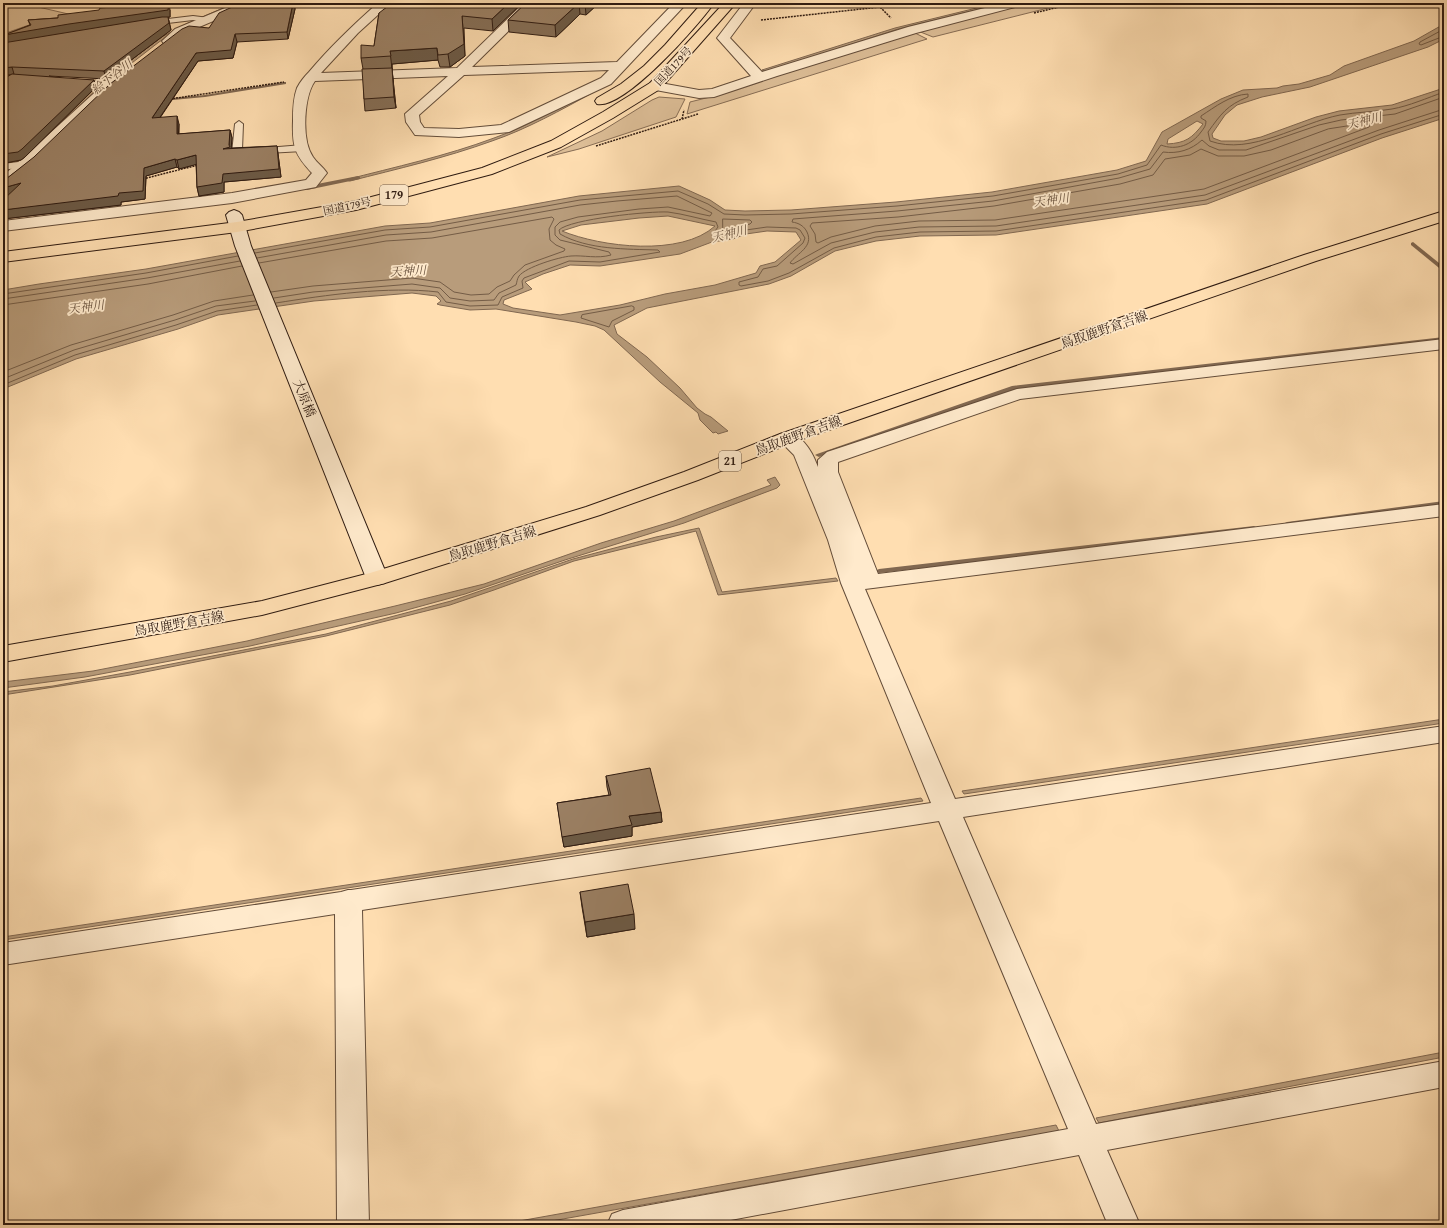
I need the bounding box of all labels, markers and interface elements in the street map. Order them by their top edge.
street label: 国道179号 [650,43,696,89]
water label: 絵下谷川 [88,54,137,98]
water label: 天神川 [1344,107,1385,133]
road number: 179 [380,185,408,205]
water label: 天神川 [1032,188,1072,210]
street label: 国道179号 [321,193,373,219]
water label: 天神川 [709,220,750,246]
water label: 天神川 [390,261,428,280]
water label: 天神川 [67,296,107,317]
street label: 鳥取鹿野倉吉線 [1058,306,1150,353]
street label: 大原橋 [288,377,321,420]
street label: 鳥取鹿野倉吉線 [752,411,844,460]
road number: 21 [719,451,741,471]
street label: 鳥取鹿野倉吉線 [446,521,538,566]
street label: 鳥取鹿野倉吉線 [133,606,226,641]

